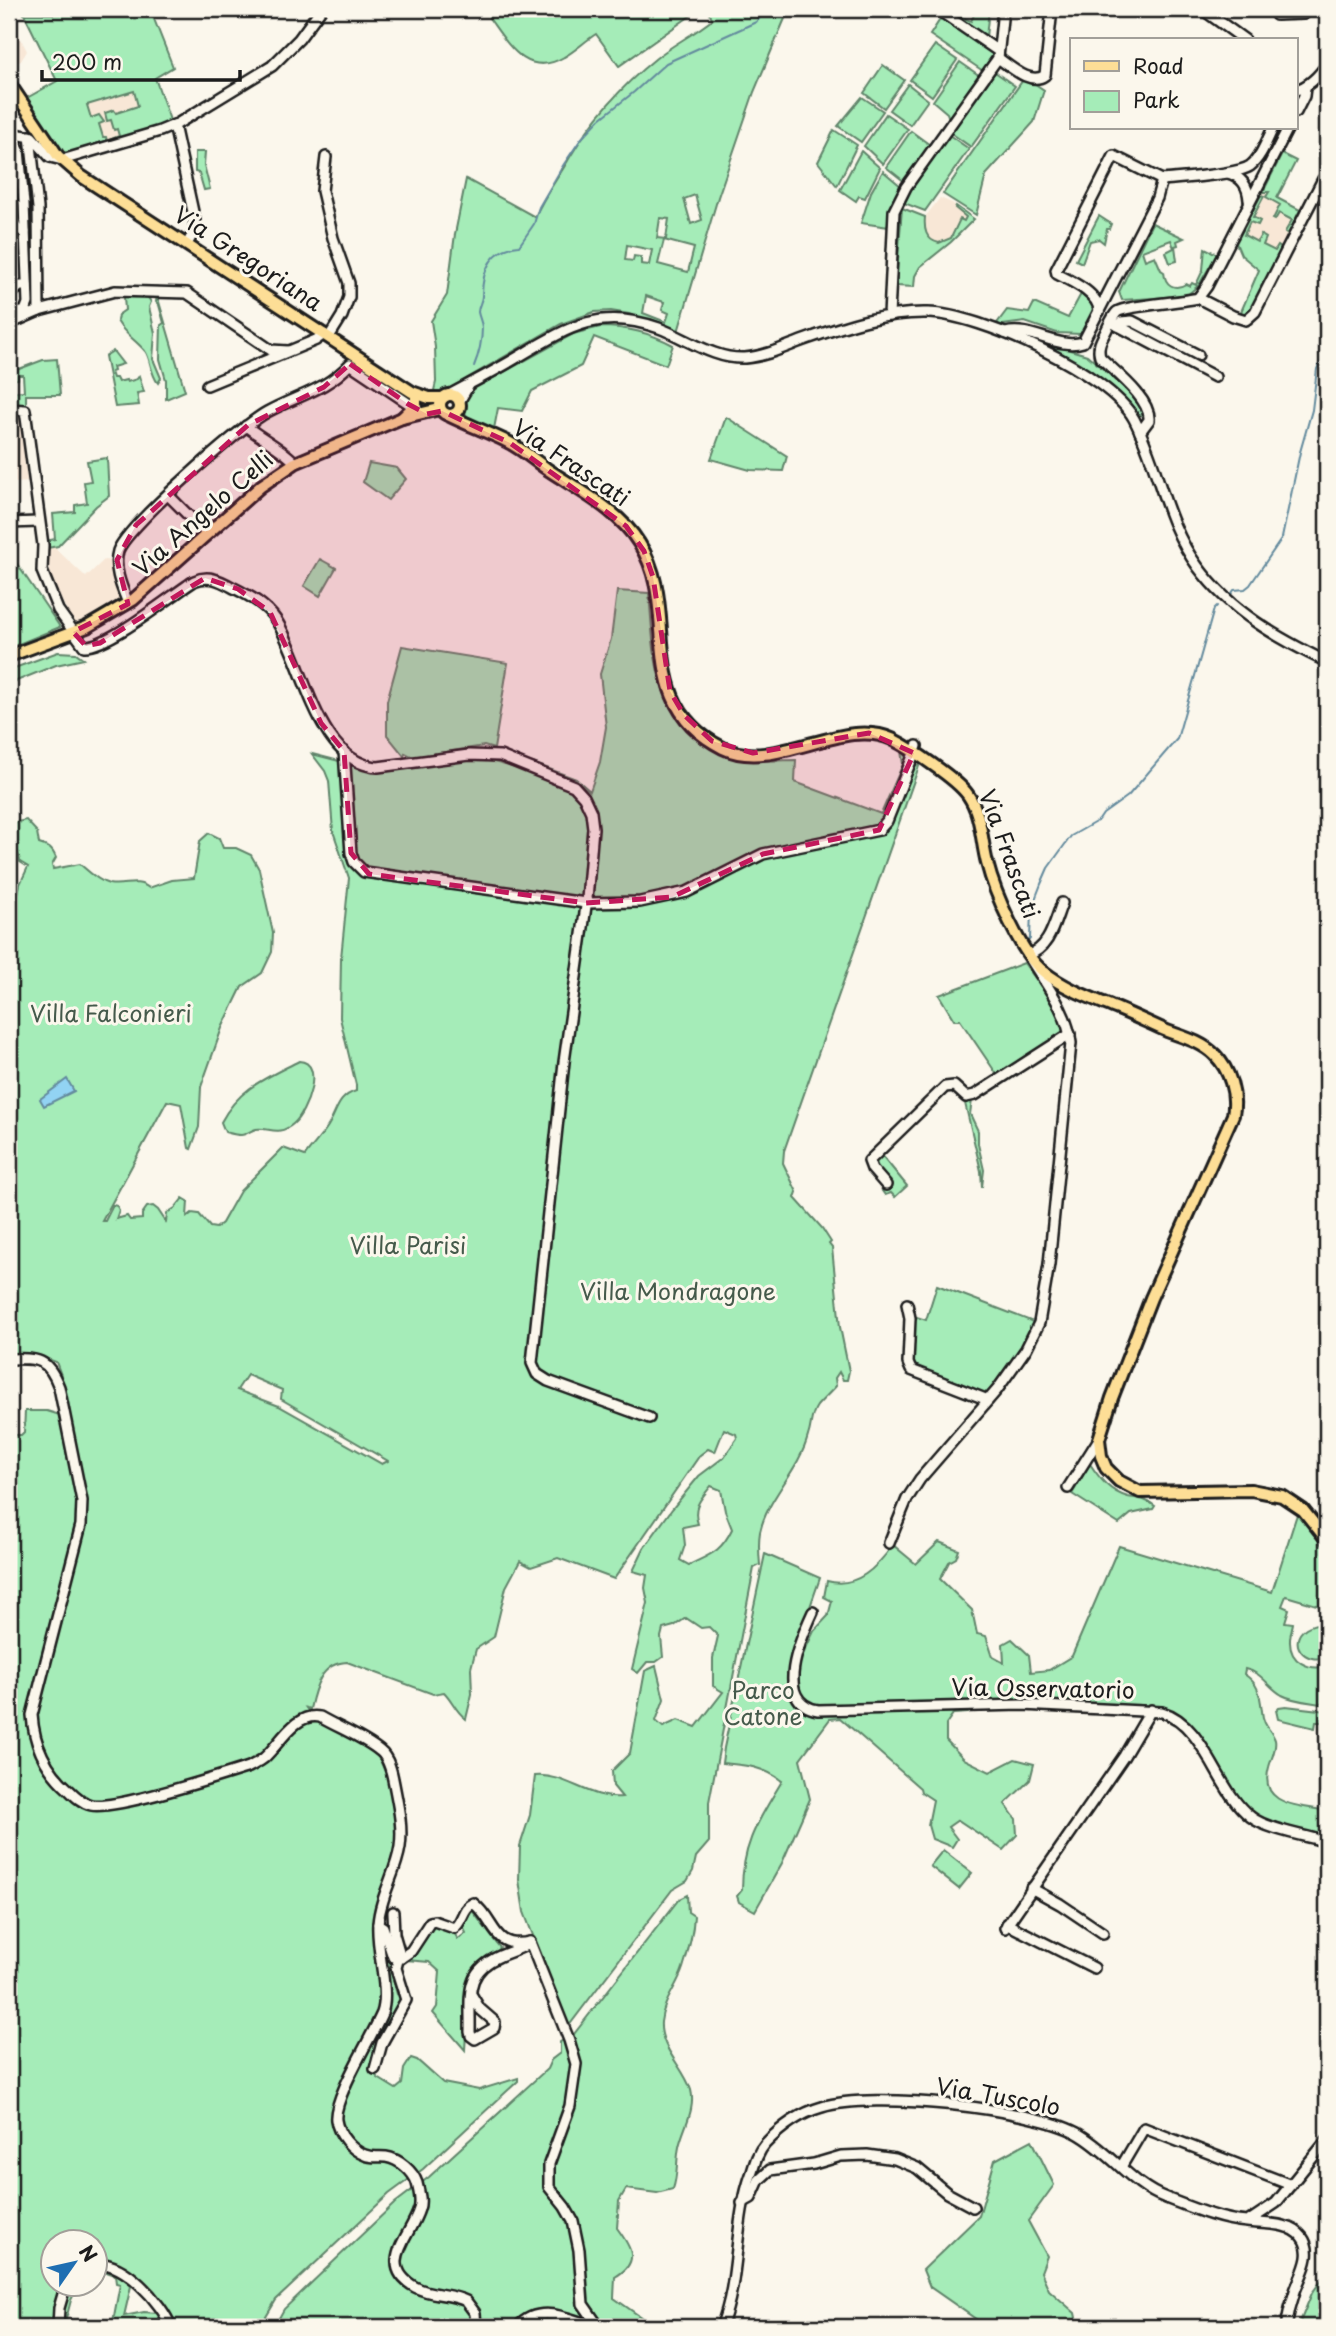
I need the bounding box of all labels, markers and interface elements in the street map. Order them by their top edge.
scale bar [42,38,240,82]
legend [1070,38,1298,130]
text: 200 m [52,45,122,77]
text: Road [1133,49,1184,81]
text: Park [1133,83,1180,115]
street label: Via Gregoriana [167,196,331,319]
street label: Via Frascati [506,409,638,514]
street label: Via Angelo Celli [124,442,280,584]
street label: Via Frascati [971,784,1050,923]
park label: Villa Falconieri [30,995,192,1030]
park label: Villa Parisi [350,1227,466,1262]
park label: Villa Mondragone [580,1273,776,1308]
street label: Via Osservatorio [951,1668,1135,1707]
park label: Parco Catone [724,1672,802,1733]
street label: Via Tuscolo [933,2067,1063,2124]
north arrow [38,2228,108,2298]
text: N [73,2239,105,2267]

